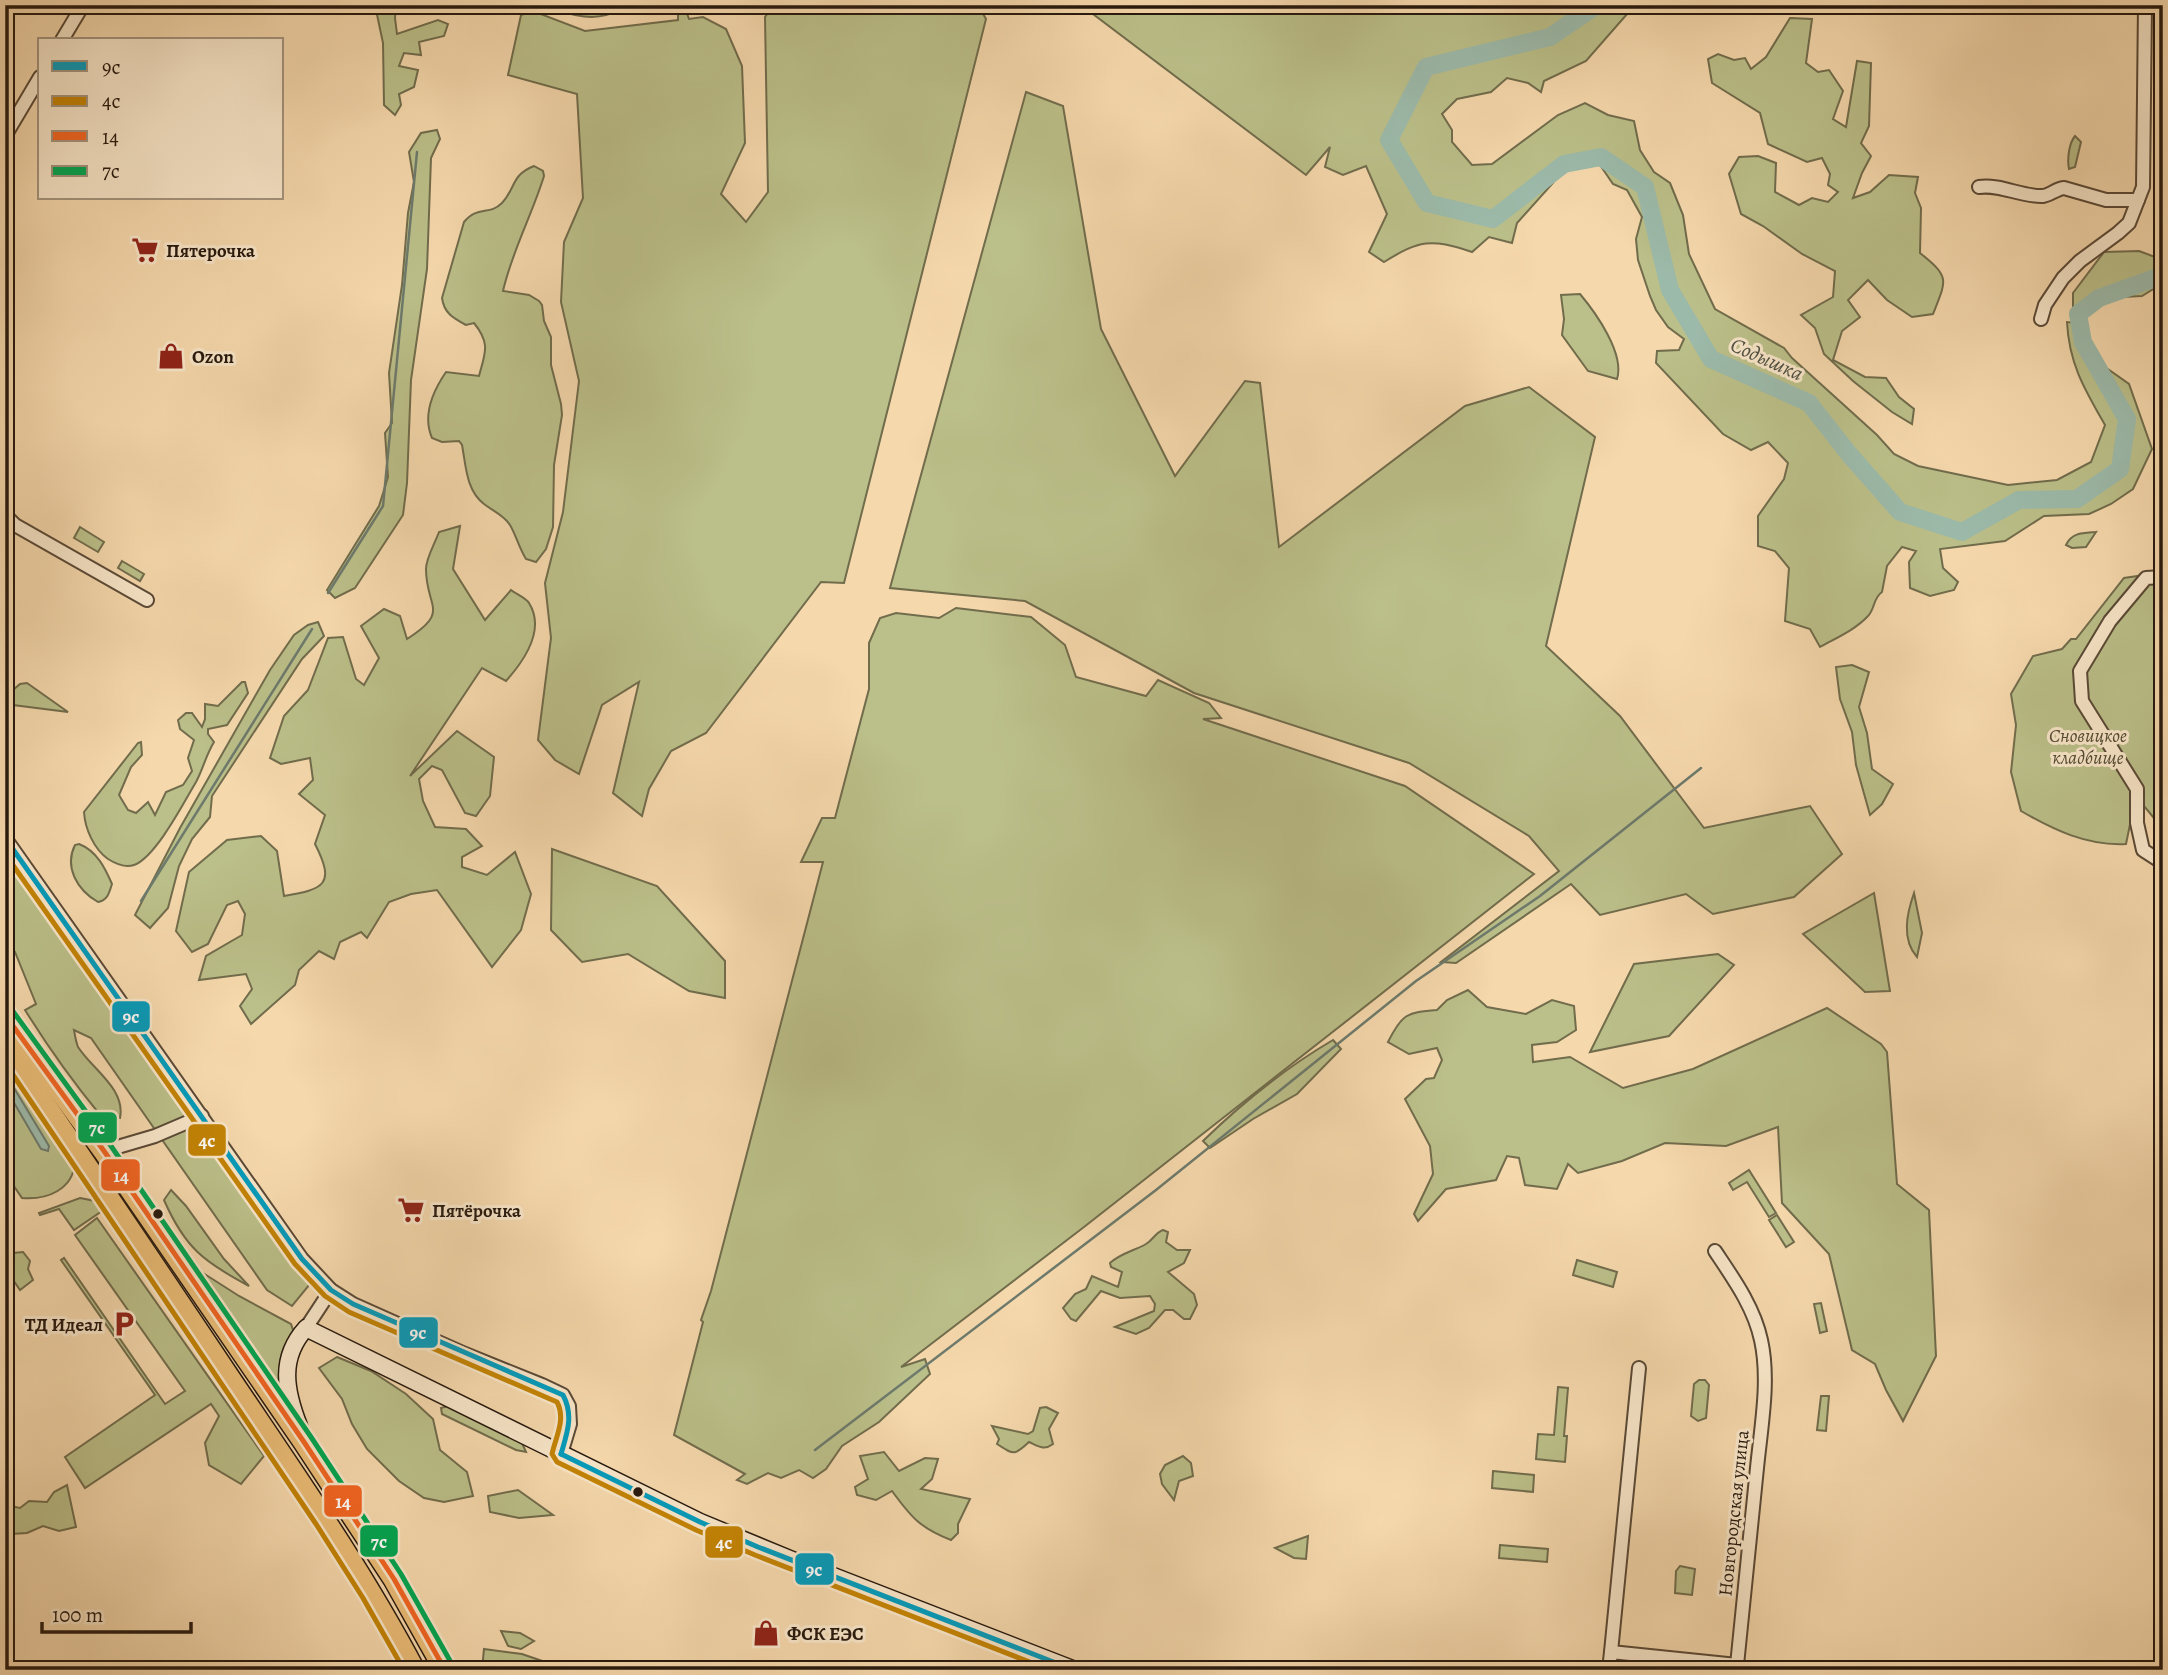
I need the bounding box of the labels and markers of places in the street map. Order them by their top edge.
supermarket icon: Пятерочка [130,235,160,265]
place label: Пятерочка [166,238,256,264]
shop icon: Ozon [156,341,186,371]
place label: Ozon [192,344,234,370]
supermarket icon: Пятёрочка [396,1195,426,1225]
place label: Пятёрочка [432,1198,522,1224]
unlabelled marker [151,1207,165,1221]
parking icon: ТД Идеал [109,1309,139,1339]
place label: ТД Идеал [25,1312,103,1338]
unlabelled marker [631,1485,645,1499]
shop icon: ФСК ЕЭС [751,1618,781,1648]
place label: ФСК ЕЭС [787,1621,864,1647]

